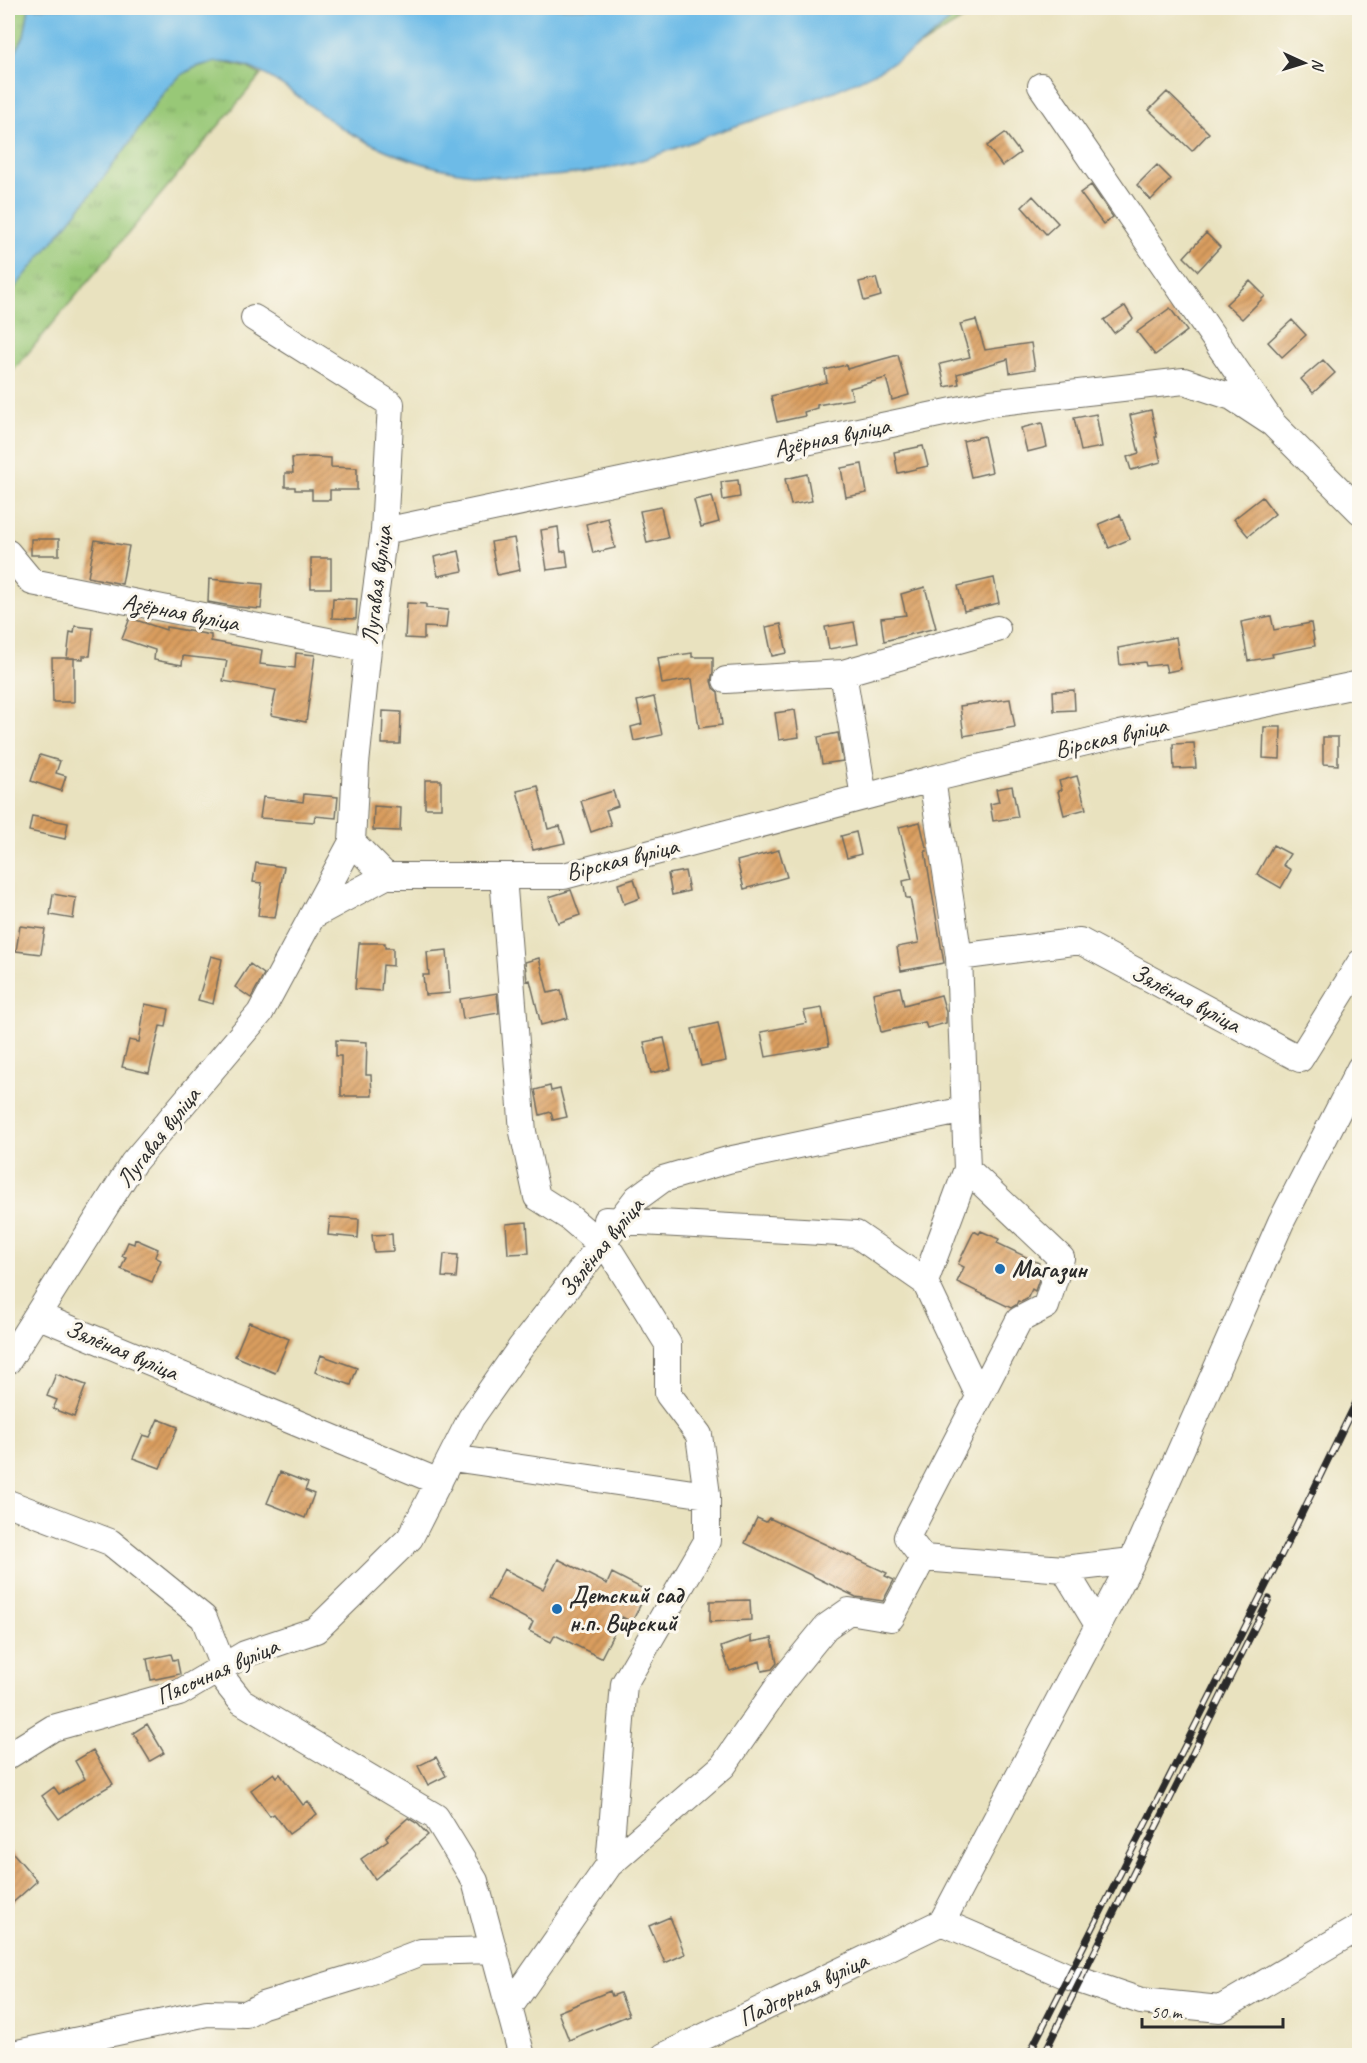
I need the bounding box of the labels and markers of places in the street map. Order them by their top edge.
place label: Магазин [1012,1254,1089,1285]
marker: Магазин [993,1262,1007,1276]
place label: Детский сад н.п. Вирский [569,1580,685,1638]
marker: Детский сад н.п. Вирский [550,1602,564,1616]

